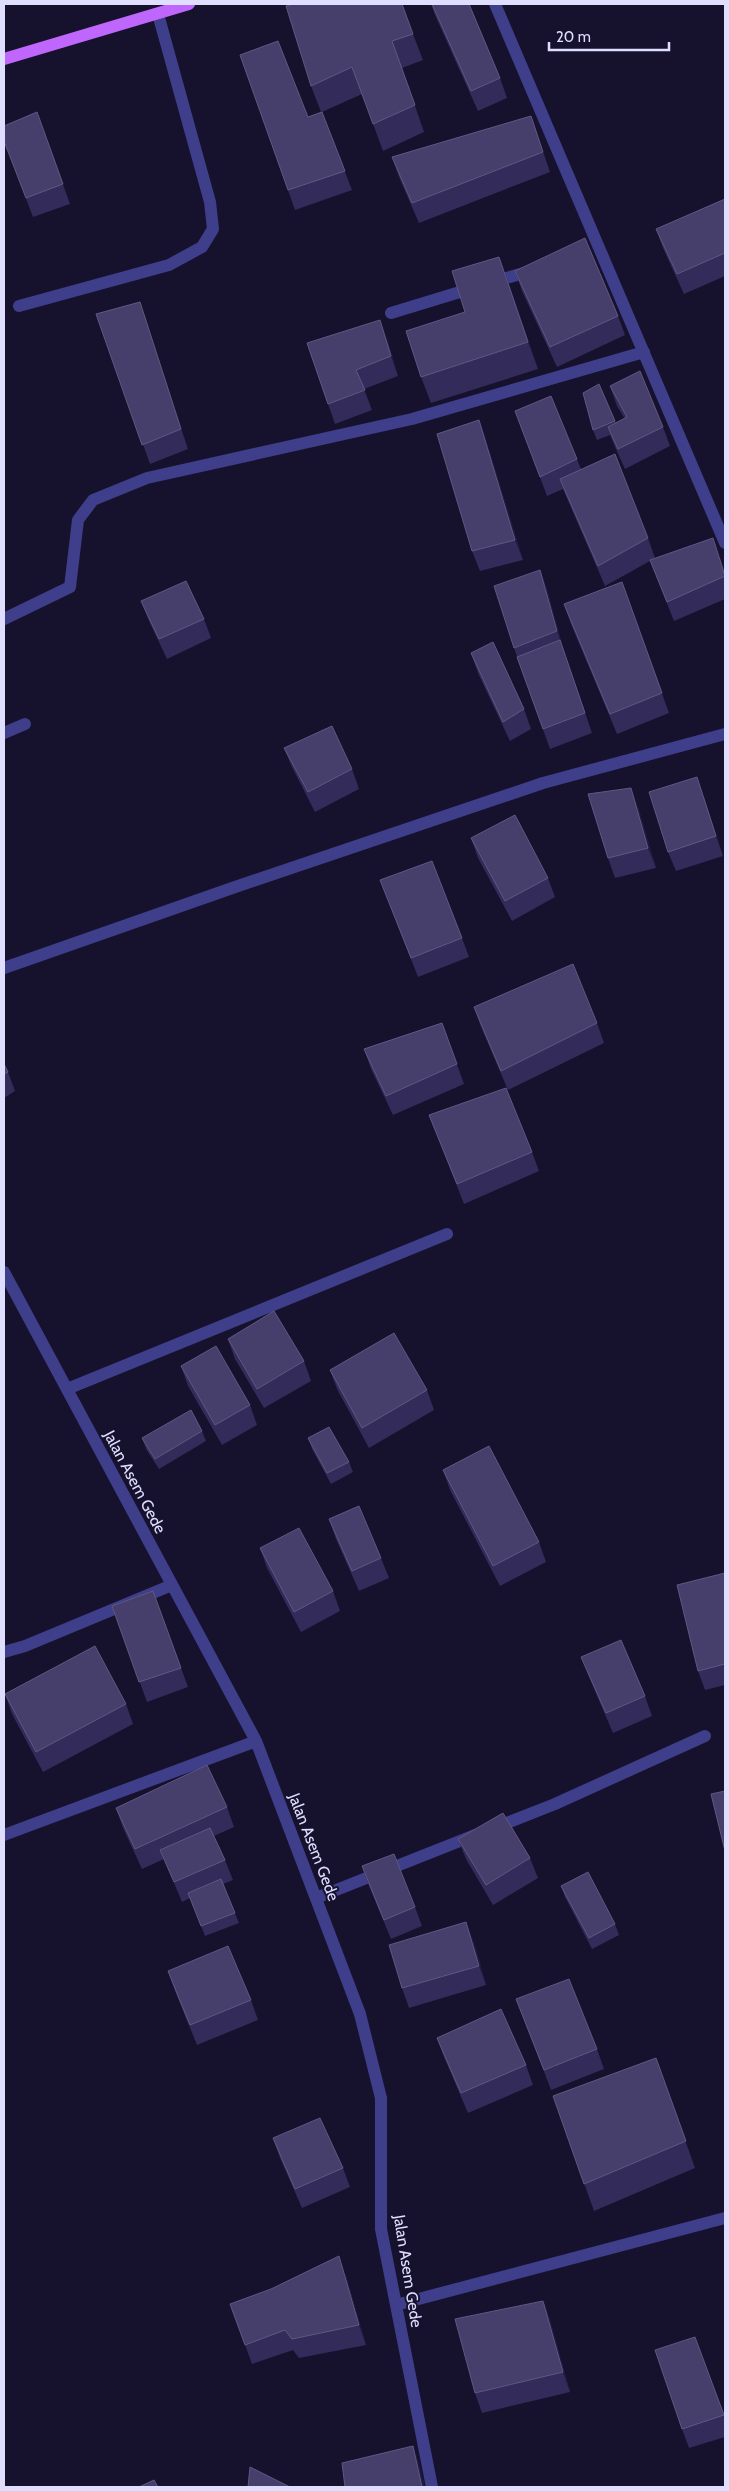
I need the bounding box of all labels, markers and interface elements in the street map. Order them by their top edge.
scale bar [549,20,669,52]
text: 20 m [556,28,591,46]
street label: Jalan Asem Gede [99,1426,170,1537]
street label: Jalan Asem Gede [284,1790,343,1904]
street label: Jalan Asem Gede [390,2212,426,2329]

